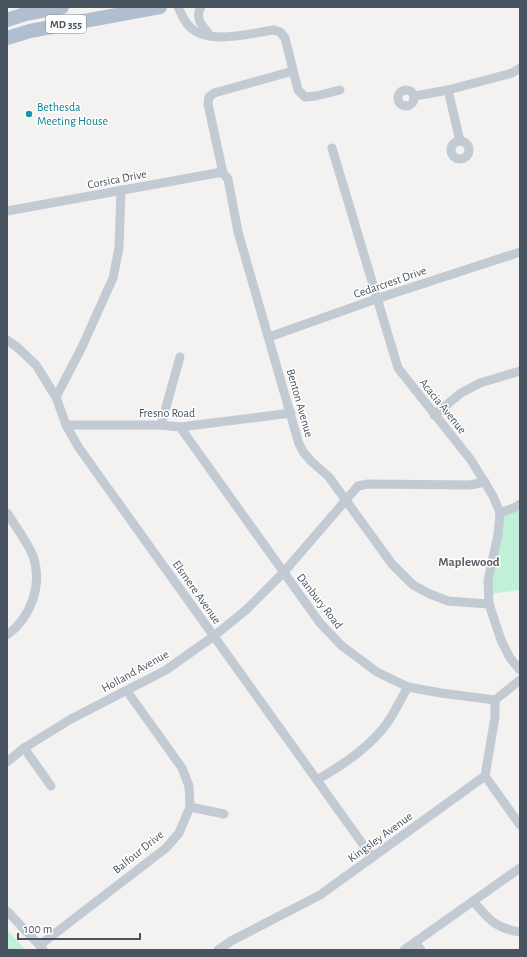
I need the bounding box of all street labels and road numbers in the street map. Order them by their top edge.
road number: MD 355 [46,15,86,33]
street label: Corsica Drive [86,167,148,191]
street label: Cedarcrest Drive [352,264,428,300]
street label: Benton Avenue [284,367,316,439]
street label: Acacia Avenue [417,376,469,436]
street label: Fresno Road [139,407,195,419]
street label: Elsmere Avenue [171,558,223,626]
street label: Danbury Road [294,571,345,632]
street label: Holland Avenue [99,648,171,694]
street label: Kingsley Avenue [346,810,415,865]
street label: Balfour Drive [110,828,166,876]

